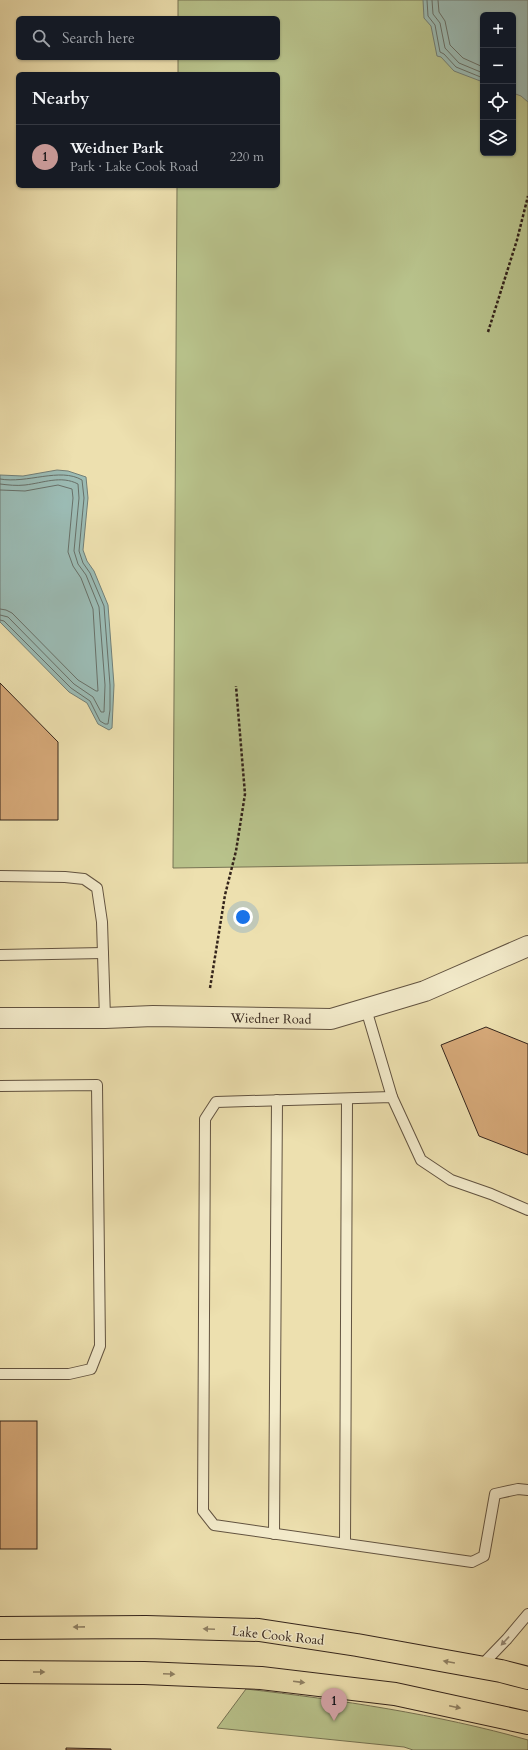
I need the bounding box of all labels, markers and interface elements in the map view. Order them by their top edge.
map controls [480,12,516,156]
button: + [480,12,516,48]
search box [16,16,280,60]
icon: search [30,27,52,49]
text: Search here [62,28,135,48]
button: − [480,48,516,84]
button: locate [480,84,516,120]
text: Nearby [32,87,89,110]
button: layers [480,120,516,156]
text: Weidner Park [70,138,164,158]
text: 1 [42,148,48,166]
text: 220 m [230,148,264,166]
text: Park · Lake Cook Road [70,158,198,176]
your location [233,907,253,927]
street label: Wiedner Road [229,1009,312,1029]
street label: Lake Cook Road [231,1622,325,1650]
one-way arrow [72,1624,85,1630]
one-way arrow [203,1625,215,1632]
one-way arrow [501,1637,510,1646]
one-way arrow [443,1658,455,1664]
one-way arrow [33,1669,46,1675]
one-way arrow [163,1671,176,1677]
one-way arrow [293,1679,305,1686]
pin: 1 [321,1688,347,1721]
one-way arrow [448,1704,461,1710]

